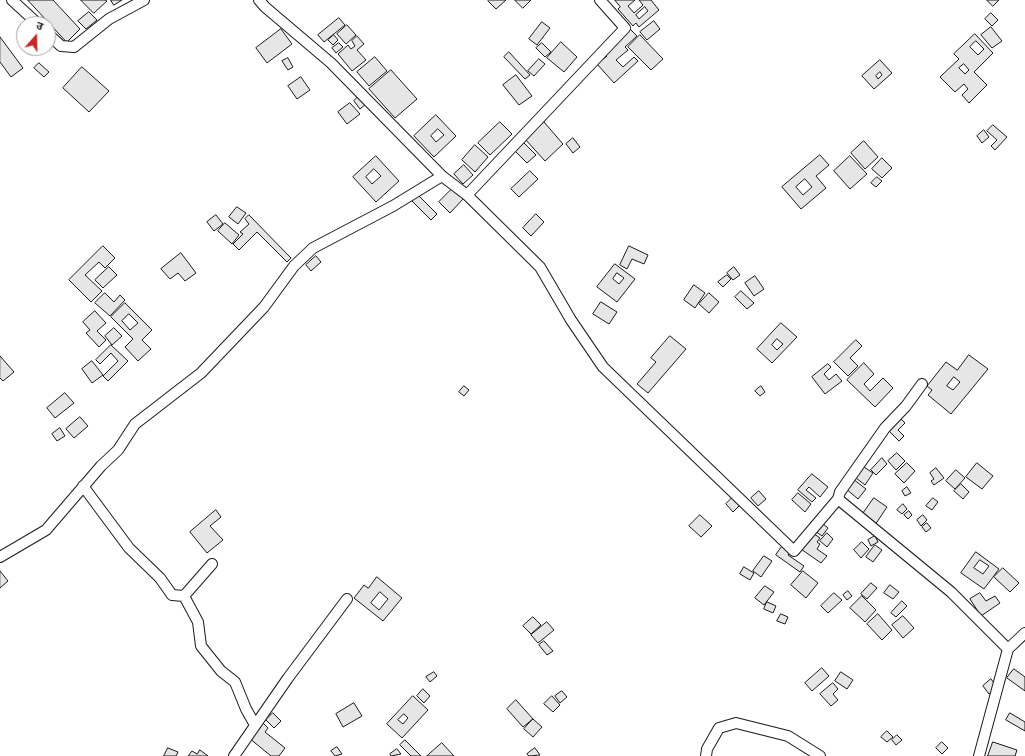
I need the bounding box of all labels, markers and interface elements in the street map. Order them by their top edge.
north arrow [16,16,56,56]
text: उ [35,19,45,32]

